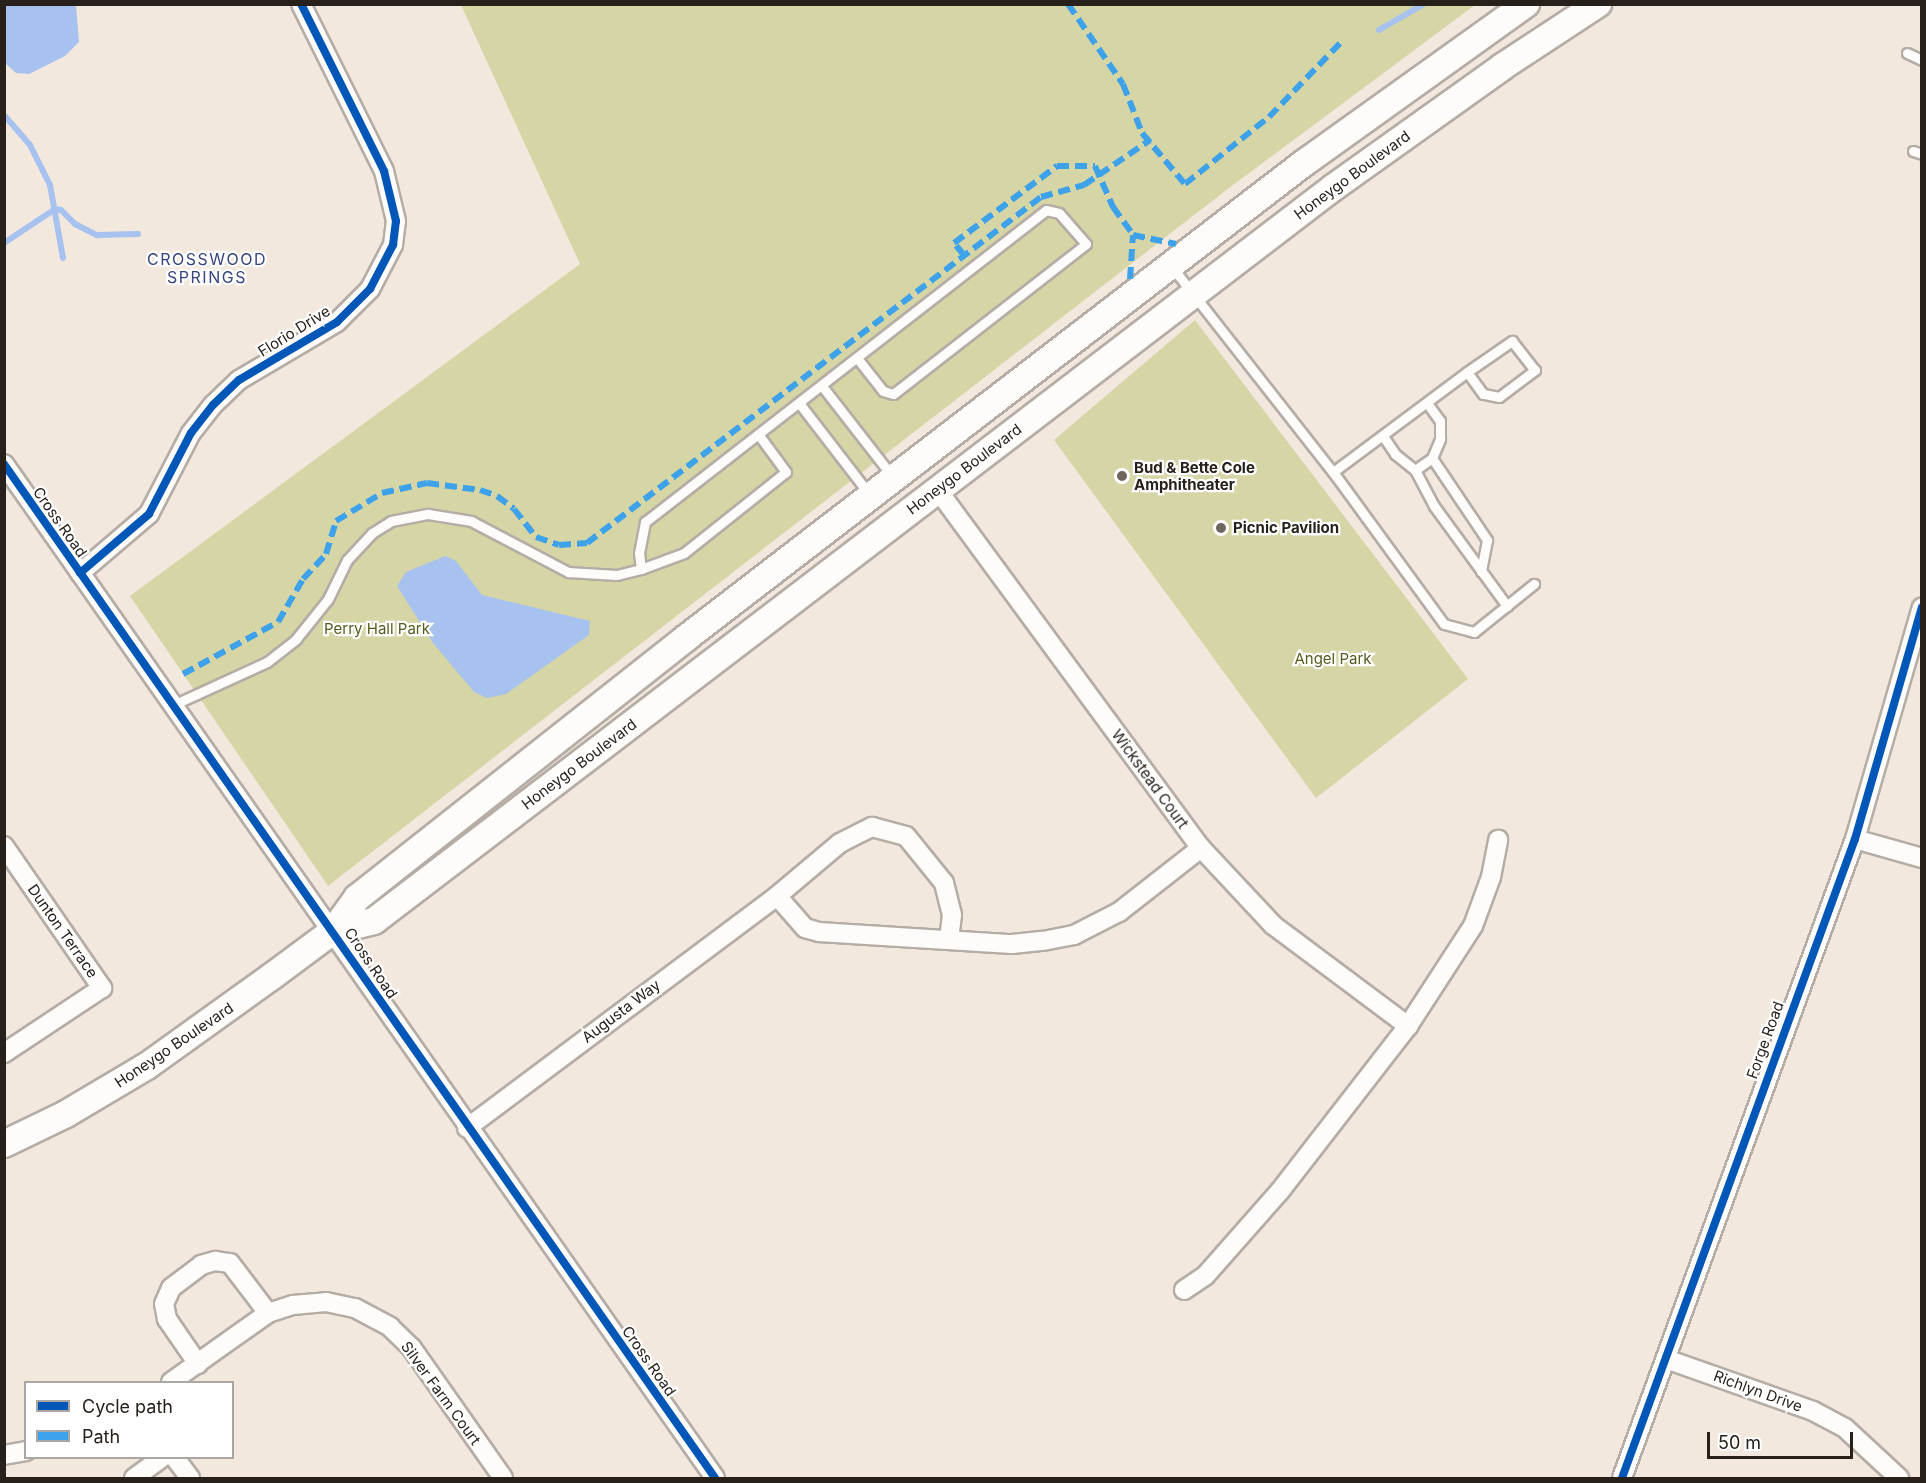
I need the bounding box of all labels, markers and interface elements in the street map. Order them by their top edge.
street label: Honeygo Boulevard [1290,127,1414,223]
district label: CROSSWOOD SPRINGS [147,249,267,287]
street label: Florio Drive [255,302,333,360]
street label: Honeygo Boulevard [903,420,1025,518]
place label: Bud & Bette Cole Amphitheater [1134,458,1255,493]
marker: Bud & Bette Cole Amphitheater [1115,469,1129,483]
street label: Cross Road [29,483,91,561]
place label: Picnic Pavilion [1233,519,1339,537]
marker: Picnic Pavilion [1214,521,1228,535]
park label: Perry Hall Park [324,620,430,638]
park label: Angel Park [1294,650,1372,668]
street label: Honeygo Boulevard [518,715,640,813]
street label: Wickstead Court [1108,726,1192,832]
street label: Dunton Terrace [24,881,102,981]
street label: Cross Road [341,924,401,1002]
street label: Augusta Way [578,976,664,1046]
street label: Honeygo Boulevard [111,999,237,1091]
street label: Forge Road [1743,999,1787,1081]
street label: Cross Road [618,1322,680,1400]
street label: Silver Farm Court [397,1338,485,1448]
street label: Richlyn Drive [1711,1367,1805,1415]
legend [24,1381,234,1459]
text: Cycle path [82,1396,173,1417]
scale bar [1710,1420,1856,1458]
text: Path [82,1426,120,1447]
text: 50 m [1718,1432,1761,1453]

